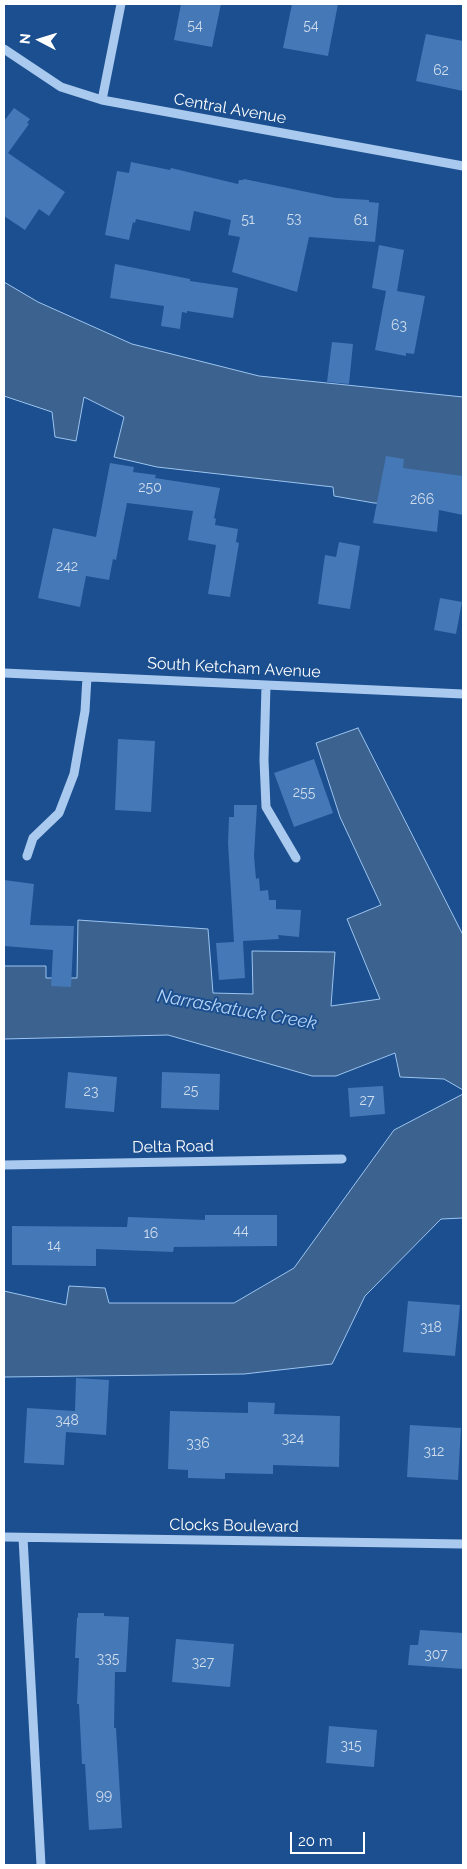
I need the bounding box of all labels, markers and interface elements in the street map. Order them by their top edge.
north arrow [15,15,65,65]
house number: 54 [187,18,203,34]
house number: 54 [303,18,319,34]
text: N [17,33,33,45]
house number: 62 [433,63,449,79]
street label: Central Avenue [172,90,288,128]
house number: 53 [286,211,302,227]
house number: 51 [241,212,255,228]
house number: 61 [354,213,368,229]
house number: 63 [391,318,407,334]
house number: 250 [138,480,162,496]
house number: 266 [410,492,434,508]
house number: 242 [56,559,78,575]
street label: South Ketcham Avenue [147,654,321,682]
house number: 255 [293,785,315,801]
water label: Narraskatuck Creek [155,985,319,1035]
house number: 25 [184,1083,198,1099]
house number: 23 [84,1084,98,1100]
house number: 27 [360,1093,374,1109]
street label: Delta Road [132,1137,214,1157]
house number: 44 [233,1223,249,1239]
house number: 16 [144,1226,158,1242]
house number: 14 [47,1238,61,1254]
house number: 318 [420,1320,442,1336]
house number: 348 [55,1413,79,1429]
house number: 324 [282,1431,304,1447]
house number: 336 [186,1436,210,1452]
house number: 312 [424,1444,444,1460]
street label: Clocks Boulevard [169,1515,299,1537]
house number: 307 [424,1647,448,1663]
house number: 335 [97,1651,119,1667]
house number: 327 [192,1655,214,1671]
house number: 315 [340,1738,362,1754]
house number: 99 [96,1788,112,1804]
scale bar [292,1822,367,1854]
text: 20 m [298,1832,333,1850]

